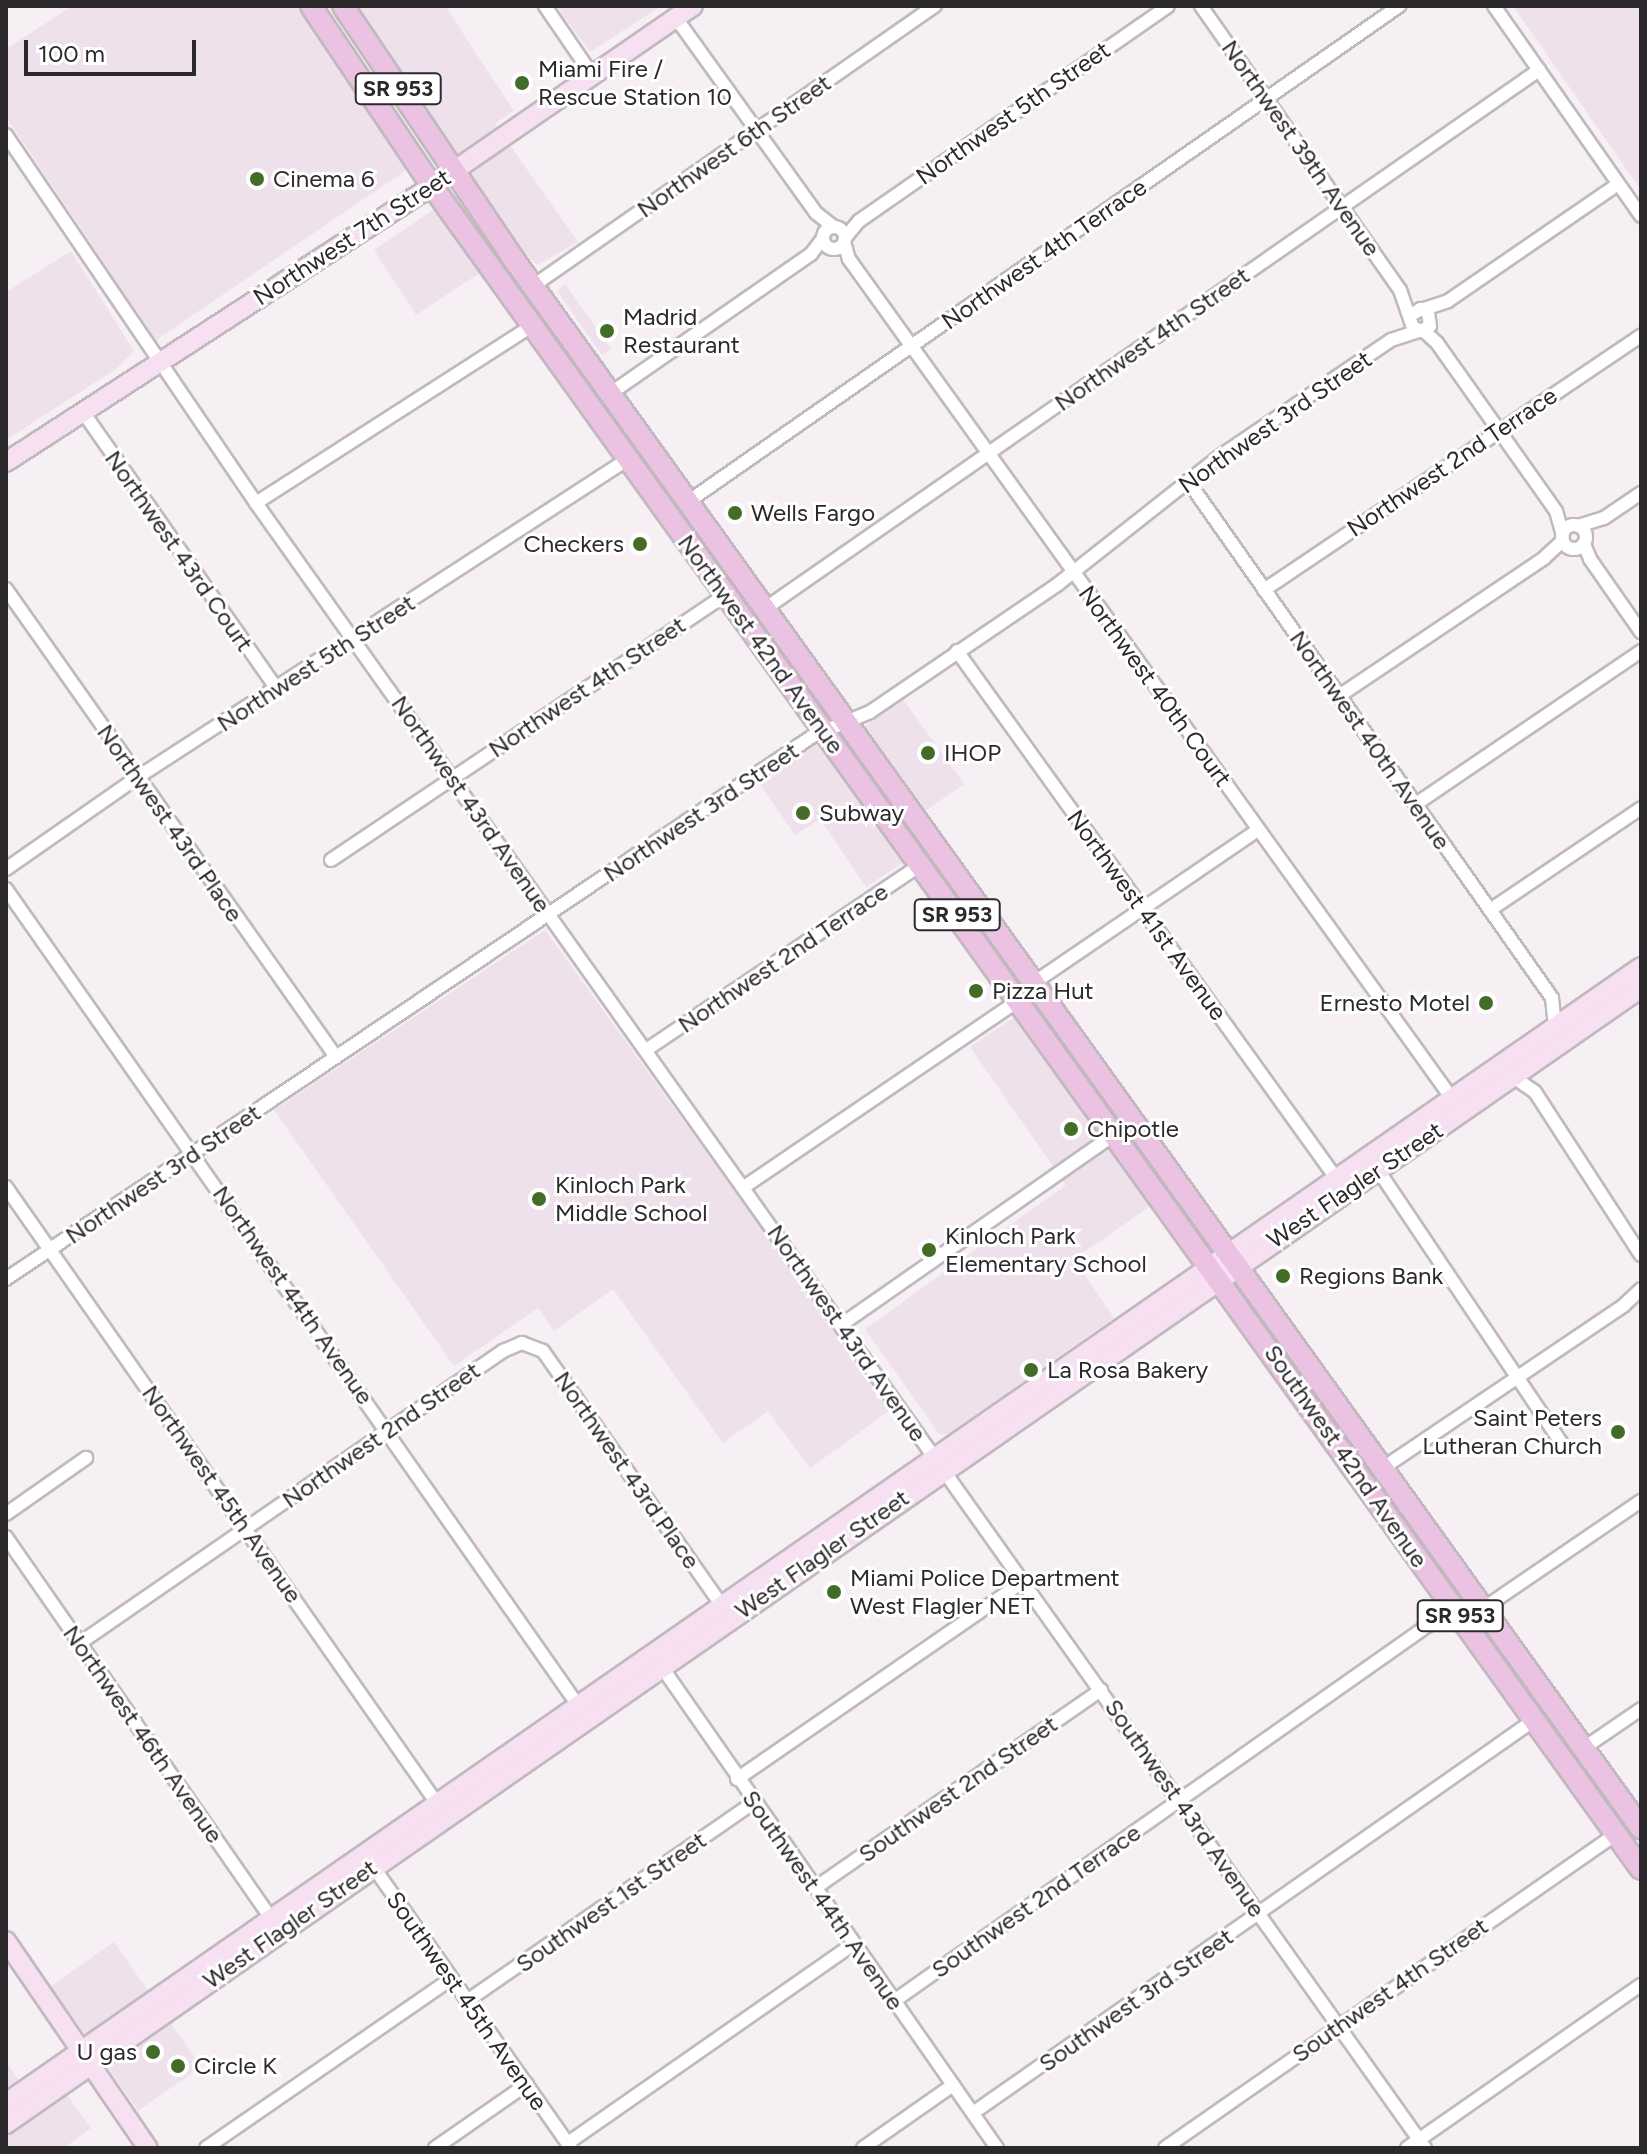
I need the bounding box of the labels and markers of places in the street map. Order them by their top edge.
place label: Miami Fire / Rescue Station 10 [538,55,732,111]
marker: Miami Fire / Rescue Station 10 [513,74,531,92]
place label: Cinema 6 [273,165,375,193]
marker: Cinema 6 [248,170,266,188]
place label: Madrid Restaurant [623,303,740,359]
marker: Madrid Restaurant [598,322,616,340]
place label: Wells Fargo [751,499,875,527]
marker: Wells Fargo [726,504,744,522]
place label: Checkers [523,530,624,558]
marker: Checkers [631,535,649,553]
place label: IHOP [944,739,1001,767]
marker: IHOP [919,744,937,762]
place label: Subway [819,799,904,827]
marker: Subway [794,804,812,822]
place label: Pizza Hut [992,977,1094,1005]
marker: Pizza Hut [967,982,985,1000]
place label: Ernesto Motel [1320,989,1470,1017]
marker: Ernesto Motel [1477,994,1495,1012]
place label: Chipotle [1087,1115,1179,1143]
marker: Chipotle [1062,1120,1080,1138]
place label: Kinloch Park Middle School [555,1171,708,1227]
marker: Kinloch Park Middle School [530,1190,548,1208]
place label: Kinloch Park Elementary School [945,1222,1147,1278]
marker: Kinloch Park Elementary School [920,1241,938,1259]
place label: Regions Bank [1299,1262,1443,1290]
marker: Regions Bank [1274,1267,1292,1285]
place label: La Rosa Bakery [1047,1356,1208,1384]
marker: La Rosa Bakery [1022,1361,1040,1379]
place label: Saint Peters Lutheran Church [1422,1404,1602,1460]
marker: Saint Peters Lutheran Church [1609,1423,1627,1441]
place label: Miami Police Department West Flagler NET [850,1564,1120,1620]
marker: Miami Police Department West Flagler NET [825,1583,843,1601]
place label: U gas [77,2038,137,2066]
marker: U gas [144,2043,162,2061]
place label: Circle K [194,2052,277,2080]
marker: Circle K [169,2057,187,2075]

